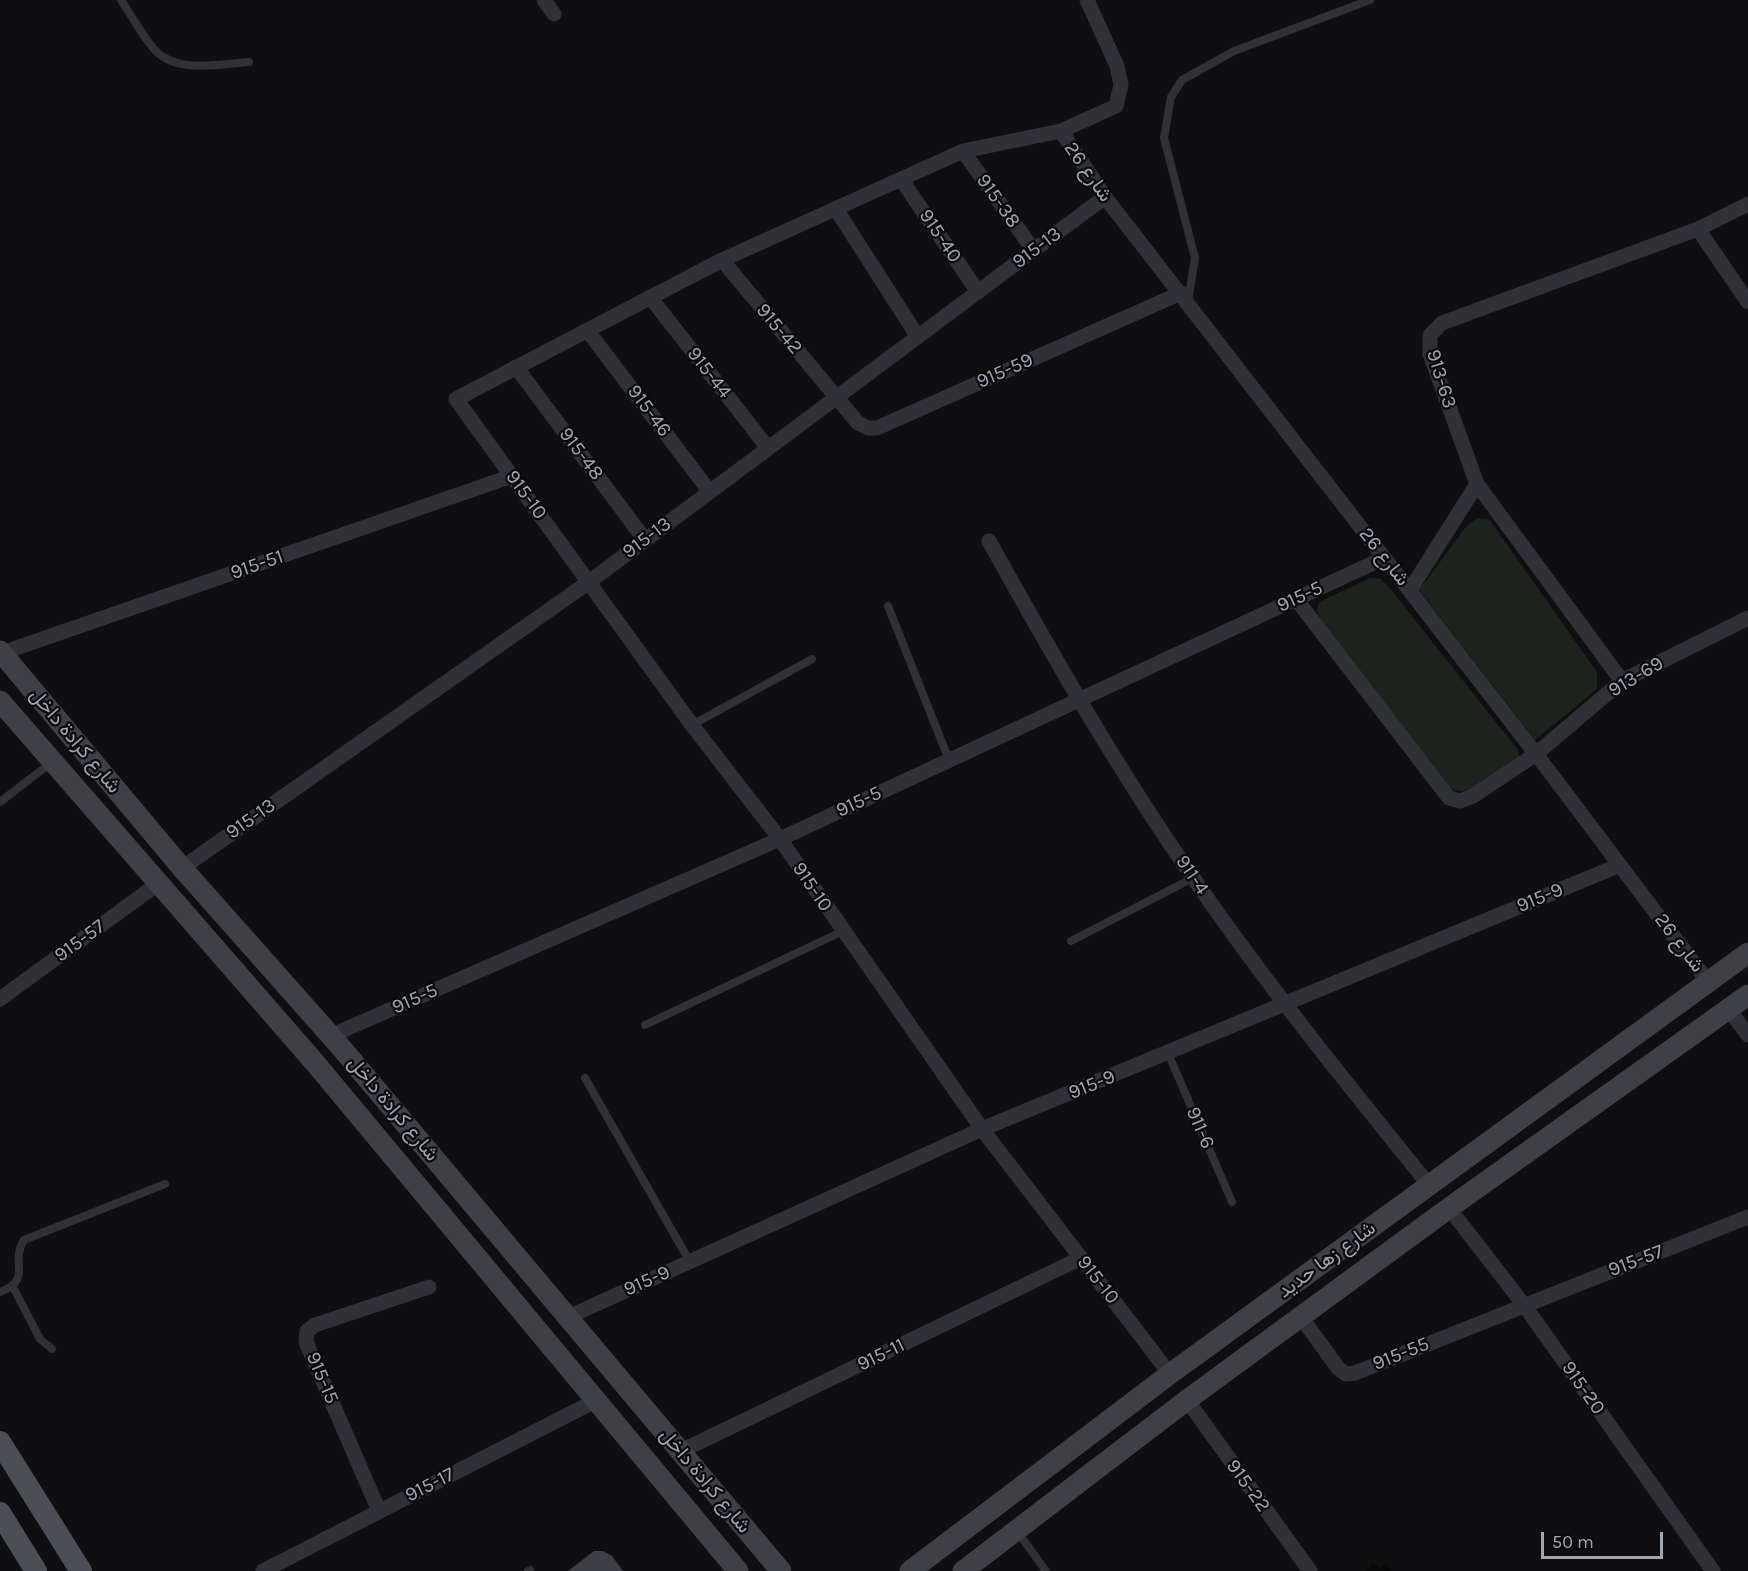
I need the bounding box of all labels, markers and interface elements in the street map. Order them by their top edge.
street label: شارع 26 [1059,137,1117,207]
street label: 915-38 [971,169,1025,233]
street label: 915-40 [913,205,967,267]
street label: 915-13 [1008,222,1066,274]
street label: 915-42 [751,299,807,359]
street label: 915-44 [681,342,737,404]
street label: 913-63 [1421,347,1461,411]
street label: 915-59 [973,348,1037,394]
street label: 915-46 [622,380,676,442]
street label: 915-48 [553,423,609,485]
street label: 915-10 [500,466,552,524]
street label: 915-13 [618,512,676,564]
street label: شارع 26 [1354,523,1414,591]
street label: 915-51 [227,545,287,585]
street label: 915-5 [1273,576,1327,618]
street label: 913-69 [1604,651,1668,703]
street label: شارع كرادة داخل [24,684,126,798]
street label: 915-5 [832,781,886,823]
street label: 915-13 [222,793,280,845]
street label: 911-4 [1170,850,1214,900]
street label: 915-10 [787,858,837,916]
street label: 915-9 [1513,878,1567,918]
street label: شارع 26 [1649,909,1709,977]
street label: 915-57 [50,914,110,968]
street label: 915-5 [388,978,442,1020]
street label: شارع كرادة داخل [342,1052,444,1166]
street label: 915-9 [1065,1065,1119,1105]
street label: 911-6 [1181,1103,1219,1153]
street label: شارع زها حديد [1273,1216,1381,1304]
street label: 915-57 [1605,1240,1667,1282]
street label: 915-10 [1072,1251,1124,1309]
street label: 915-9 [620,1260,674,1302]
street label: 915-55 [1369,1332,1433,1376]
street label: 915-11 [853,1333,909,1377]
street label: 915-15 [300,1348,344,1408]
street label: 915-20 [1556,1357,1610,1419]
street label: شارع كرادة داخل [654,1424,756,1538]
street label: 915-22 [1221,1455,1275,1517]
street label: 915-17 [401,1462,459,1508]
scale bar [1544,1520,1666,1558]
text: 50 m [1552,1531,1594,1553]

